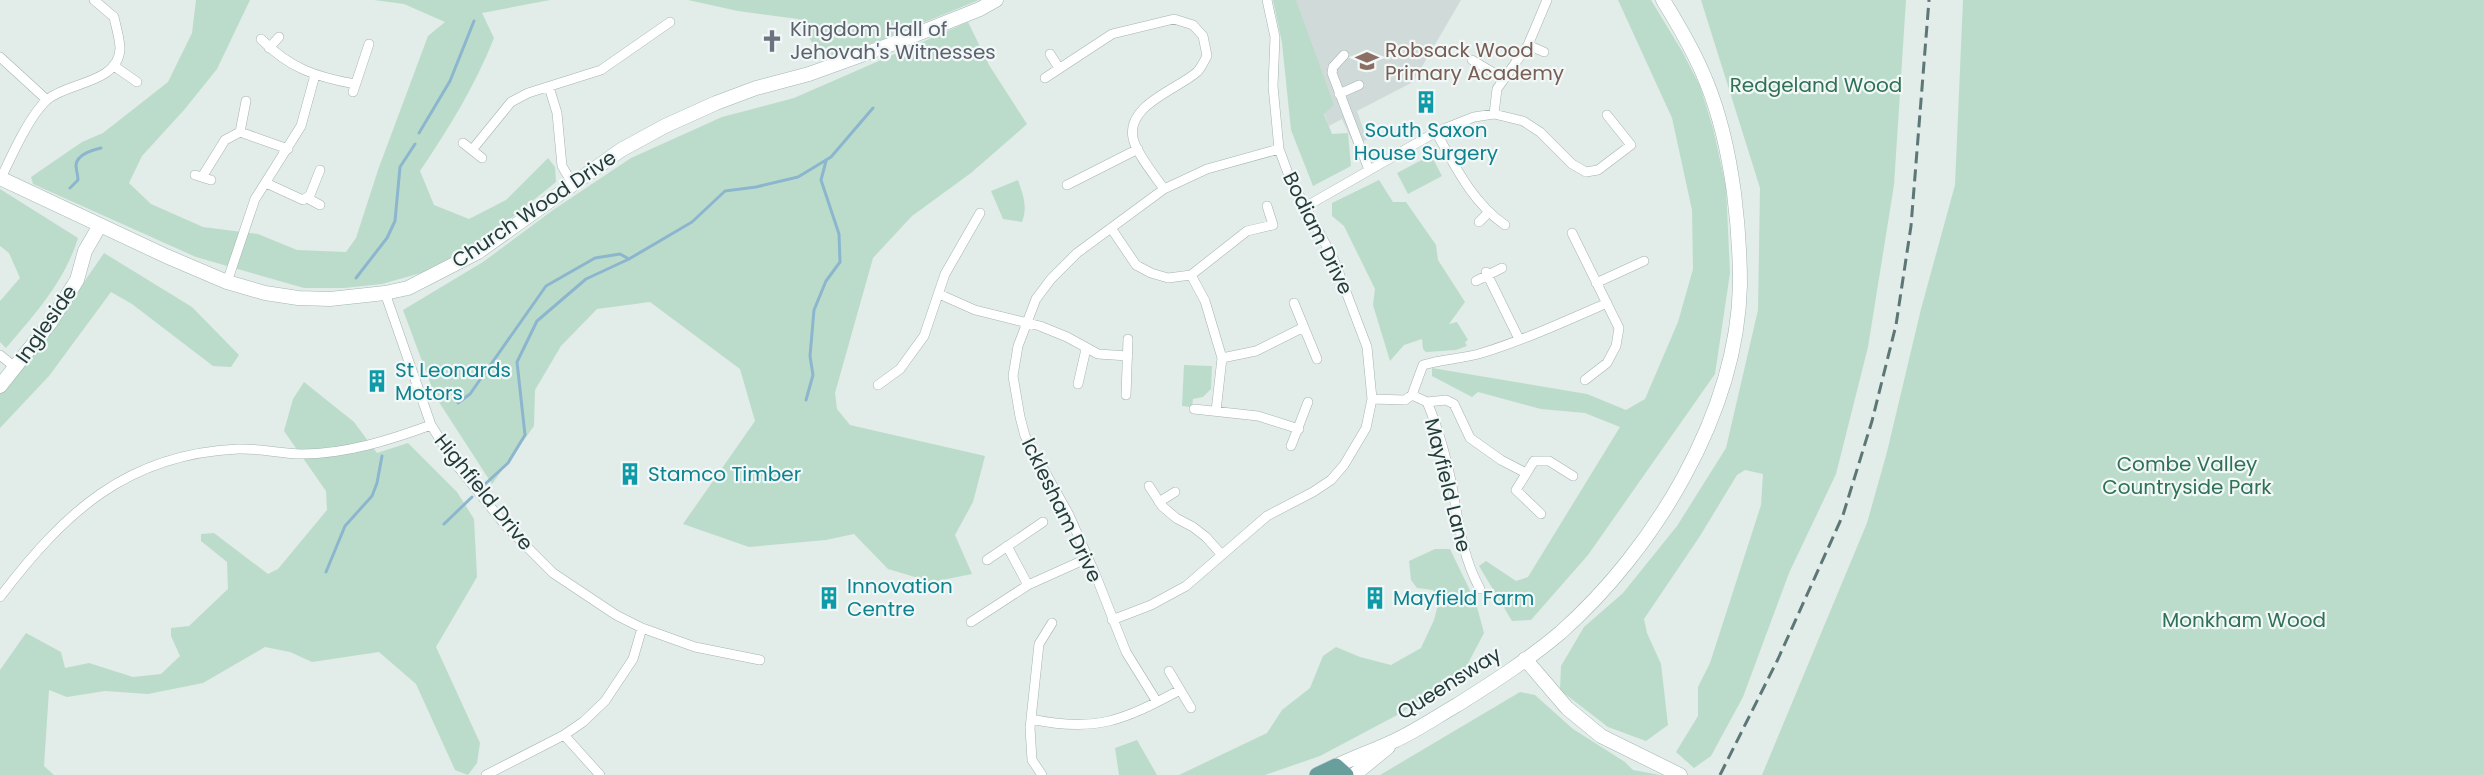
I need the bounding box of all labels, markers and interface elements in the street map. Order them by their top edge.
place label: Kingdom Hall of Jehovah's Witnesses [790,15,996,66]
church icon: Kingdom Hall of Jehovah's Witnesses [759,28,785,54]
place label: Robsack Wood Primary Academy [1385,36,1564,87]
school or university icon: Robsack Wood Primary Academy [1354,48,1380,74]
park label: Redgeland Wood [1730,71,1902,99]
building icon: South Saxon House Surgery [1413,89,1439,115]
place label: South Saxon House Surgery [1354,116,1498,167]
street label: Church Wood Drive [446,143,622,275]
street label: Bodiam Drive [1276,167,1360,299]
street label: Ingleside [9,279,83,369]
place label: St Leonards Motors [395,356,511,407]
building icon: St Leonards Motors [364,368,390,394]
street label: Mayfield Lane [1418,415,1478,555]
street label: Highfield Drive [428,428,540,556]
street label: Icklesham Drive [1015,433,1109,587]
park label: Combe Valley Countryside Park [2102,450,2272,501]
place label: Stamco Timber [648,460,801,488]
building icon: Stamco Timber [617,461,643,487]
place label: Innovation Centre [847,572,953,623]
place label: Mayfield Farm [1393,584,1534,612]
building icon: Innovation Centre [816,585,842,611]
building icon: Mayfield Farm [1362,585,1388,611]
park label: Monkham Wood [2162,606,2326,634]
street label: Queensway [1392,640,1506,726]

